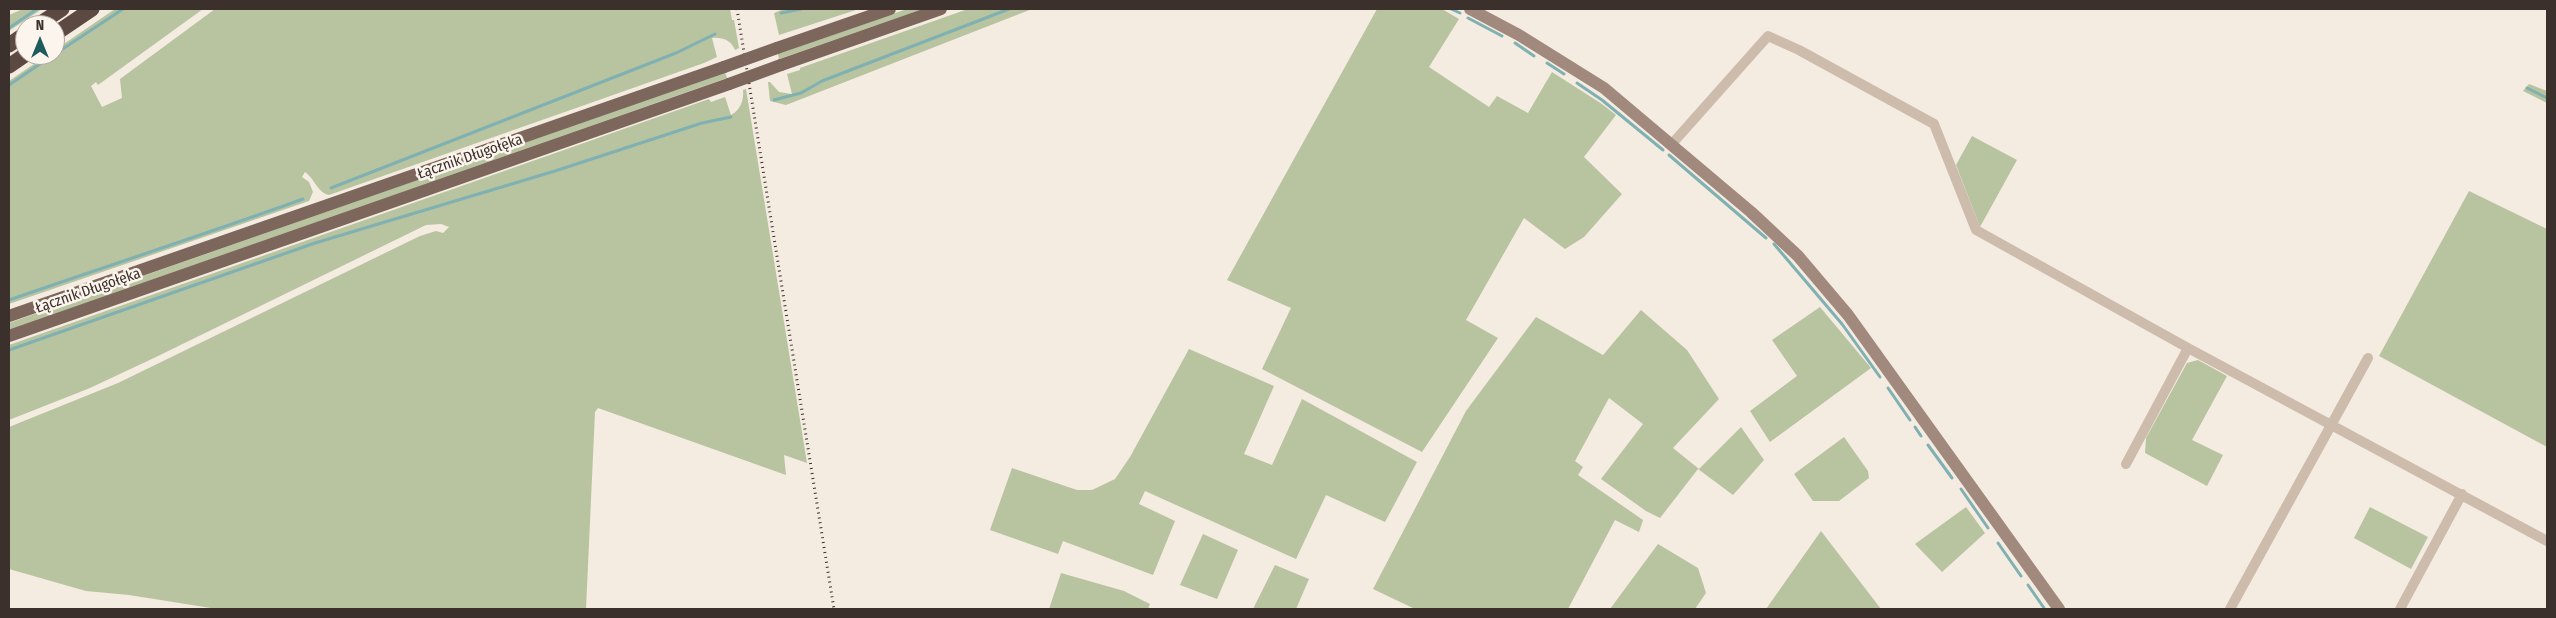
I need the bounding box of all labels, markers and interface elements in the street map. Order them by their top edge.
north arrow [15,15,65,65]
text: N [36,17,44,34]
street label: Łącznik Długołęka [415,131,525,183]
street label: Łącznik Długołęka [33,265,143,317]

